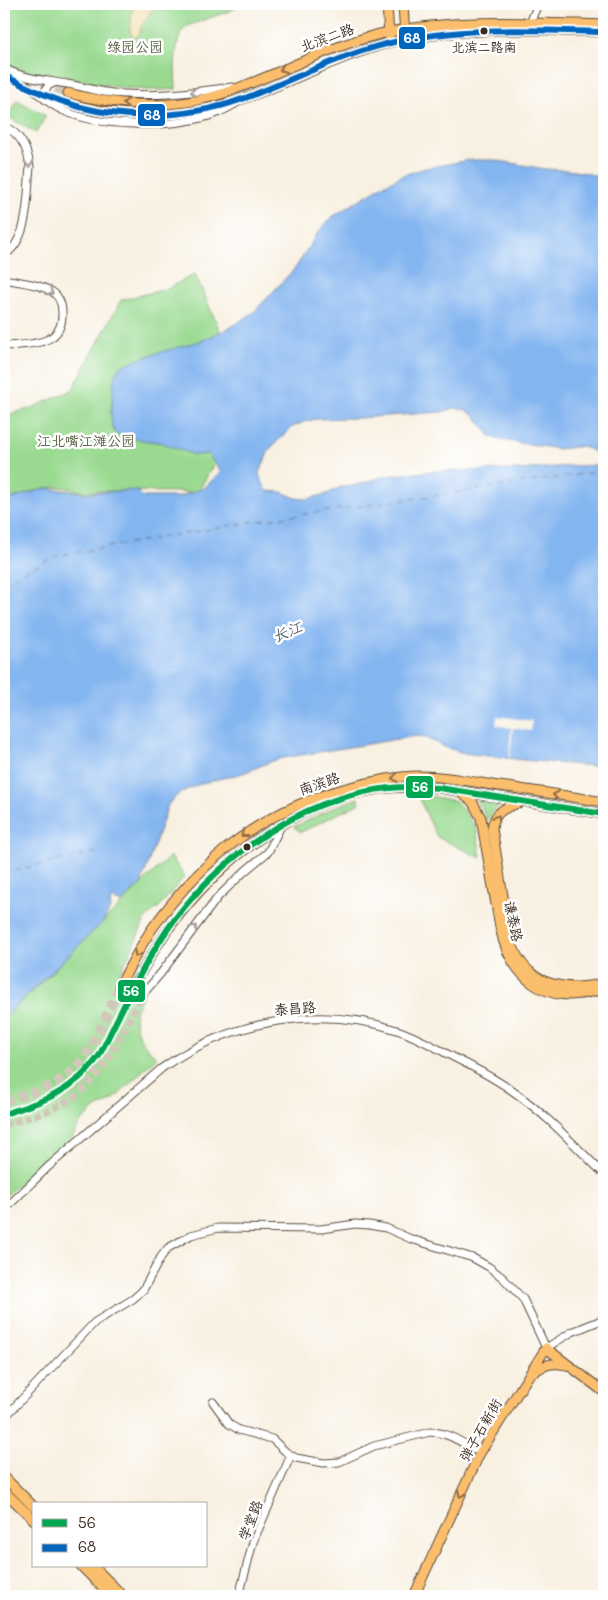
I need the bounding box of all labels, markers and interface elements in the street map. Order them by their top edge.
street label: 北滨二路 [297,18,357,56]
line badge: 68 [398,26,426,50]
marker: 北滨二路南 [479,26,489,36]
text: 68 [403,28,421,47]
park label: 绿园公园 [107,37,163,56]
place label: 北滨二路南 [451,38,517,55]
one-way arrow [279,63,287,73]
one-way arrow [189,86,197,97]
one-way arrow [122,97,130,108]
line badge: 68 [137,103,166,127]
text: 68 [143,105,161,124]
one-way arrow [24,160,34,168]
one-way arrow [44,286,54,295]
park label: 江北嘴江滩公园 [37,431,135,450]
water label: 长江 [269,616,306,646]
street label: 南滨路 [296,767,342,799]
one-way arrow [391,772,399,783]
line badge: 56 [405,775,434,799]
text: 56 [412,777,428,796]
one-way arrow [552,790,560,800]
one-way arrow [490,814,500,823]
one-way arrow [241,829,250,837]
unlabelled marker [242,842,252,852]
street label: 谦泰路 [500,898,528,944]
one-way arrow [189,925,197,934]
one-way arrow [133,949,143,958]
line badge: 56 [117,979,146,1003]
text: 56 [123,981,139,1000]
street label: 泰昌路 [273,997,317,1019]
street label: 弹子石新街 [454,1395,506,1465]
one-way arrow [457,1489,468,1498]
street label: 学堂路 [234,1497,266,1543]
legend [32,1502,208,1568]
text: 56 [78,1512,96,1532]
text: 68 [78,1536,96,1556]

